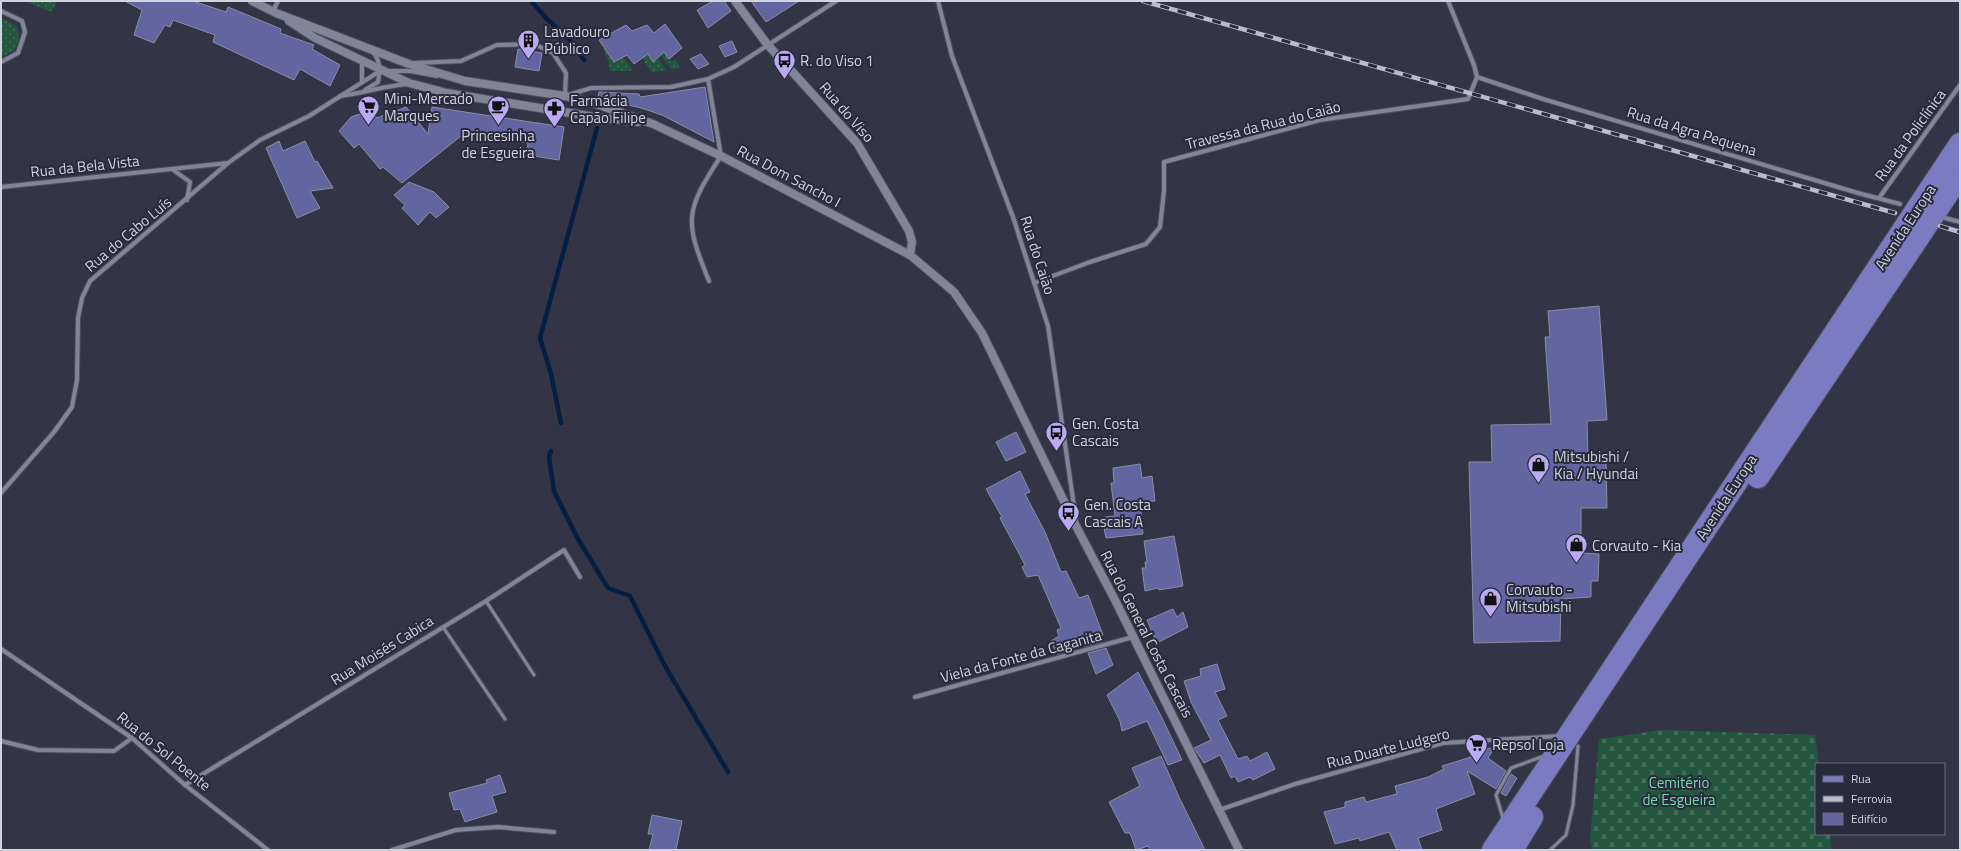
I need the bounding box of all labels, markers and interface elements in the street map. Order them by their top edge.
place label: Lavadouro Público [544,20,610,60]
building icon: Lavadouro Público [515,27,541,60]
bus stop icon: R. do Viso 1 [771,47,797,80]
place label: R. do Viso 1 [800,49,874,72]
street label: Rua do Viso [814,77,880,148]
street label: Rua da Policlínica [1869,84,1952,186]
place label: Mini-Mercado Marques [384,87,473,127]
place label: Farmácia Capão Filipe [570,89,646,129]
cafe icon: Princesinha de Esgueira [485,93,511,126]
supermarket icon: Mini-Mercado Marques [355,94,381,127]
street label: Travessa da Rua do Caião [1183,95,1343,155]
pharmacy icon: Farmácia Capão Filipe [542,96,568,129]
street label: Rua da Agra Pequena [1624,100,1760,162]
place label: Princesinha de Esgueira [461,124,535,164]
street label: Rua Dom Sancho I [733,139,845,213]
street label: Rua da Bela Vista [29,149,141,183]
street label: Avenida Europa [1869,179,1942,274]
street label: Rua do Cabo Luís [80,191,176,277]
street label: Rua do Caião [1014,213,1062,297]
place label: Gen. Costa Cascais [1072,412,1140,452]
bus stop icon: Gen. Costa Cascais [1043,419,1069,452]
place label: Mitsubishi / Kia / Hyundai [1554,445,1638,485]
street label: Avenida Europa [1690,449,1763,544]
shop icon: Mitsubishi / Kia / Hyundai [1525,452,1551,485]
place label: Gen. Costa Cascais A [1084,493,1152,533]
bus stop icon: Gen. Costa Cascais A [1056,500,1082,533]
shop icon: Corvauto - Kia [1564,532,1590,565]
place label: Corvauto - Kia [1592,534,1682,557]
street label: Rua do General Costa Cascais [1095,546,1199,722]
place label: Corvauto - Mitsubishi [1506,578,1573,618]
shop icon: Corvauto - Mitsubishi [1478,585,1504,618]
street label: Rua Moisés Cabica [326,609,438,691]
street label: Viela da Fonte da Caganita [938,623,1105,689]
street label: Rua do Sol Poente [112,706,216,796]
street label: Rua Duarte Ludgero [1324,722,1452,774]
supermarket icon: Repsol Loja [1464,731,1490,764]
place label: Repsol Loja [1492,733,1565,756]
legend [1815,763,1945,835]
text: Rua [1851,769,1871,788]
park label: Cemitério de Esgueira [1642,771,1716,811]
text: Ferrovia [1851,789,1892,808]
text: Edifício [1851,809,1887,828]

